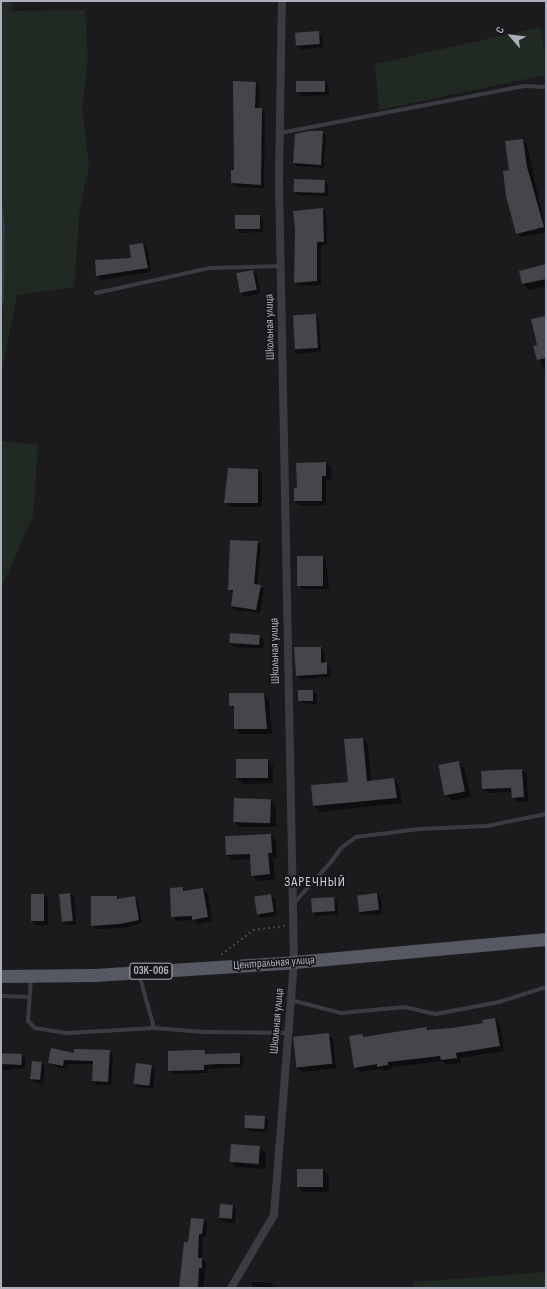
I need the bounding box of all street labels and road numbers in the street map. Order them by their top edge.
street label: Школьная улица [262,294,278,360]
street label: Школьная улица [267,618,283,684]
street label: Центральная улица [233,953,315,973]
road number: 03К-006 [129,962,173,980]
street label: Школьная улица [267,987,287,1055]

